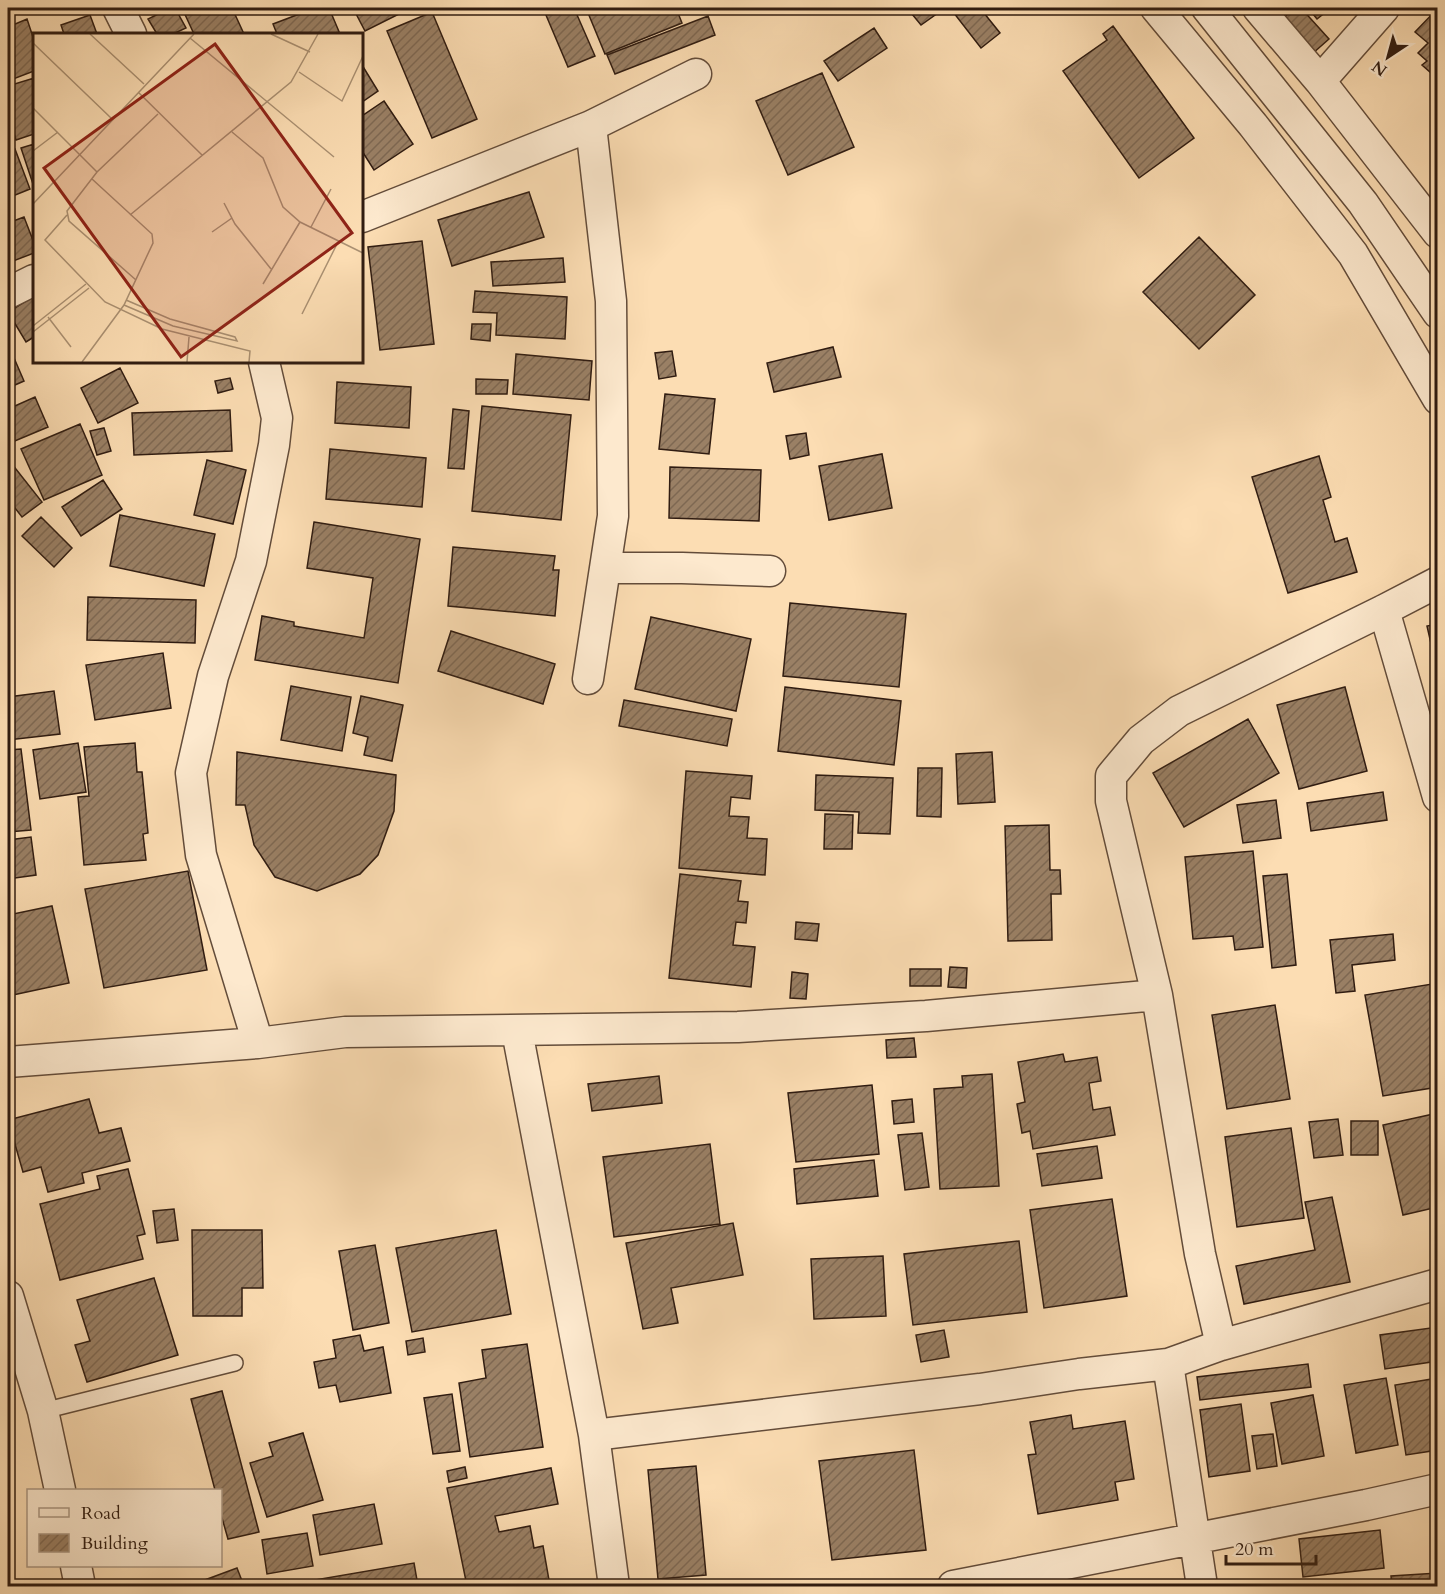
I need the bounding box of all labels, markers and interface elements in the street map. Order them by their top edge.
north arrow [1358,27,1418,87]
inset map [33,33,363,363]
text: N [1368,55,1392,81]
legend [27,1489,222,1567]
text: Road [81,1501,121,1526]
scale bar [1226,1528,1316,1566]
text: Building [81,1531,149,1556]
text: 20 m [1235,1537,1274,1562]

